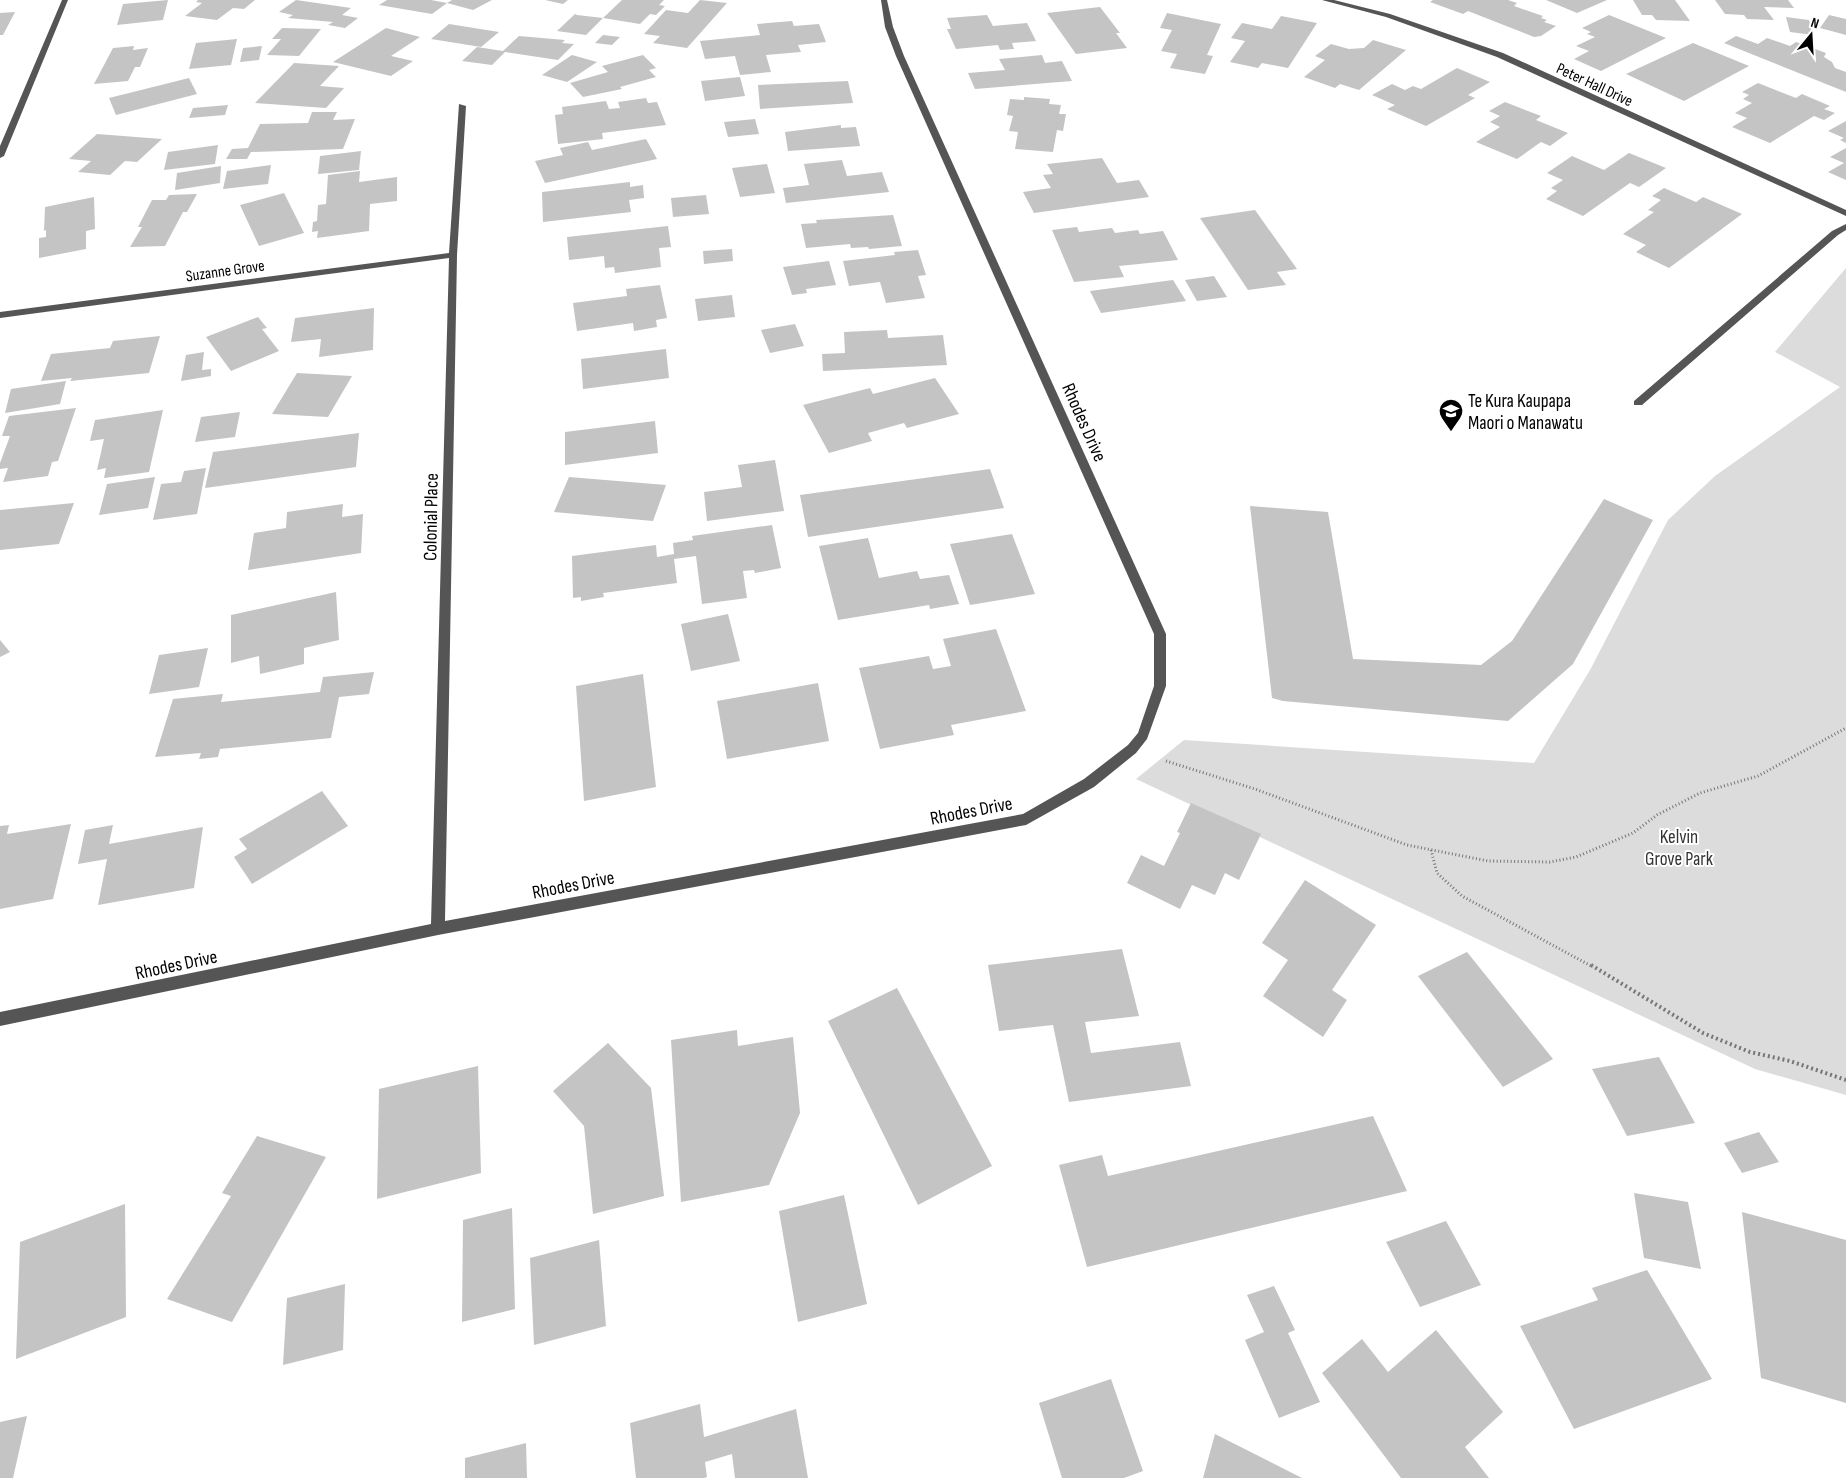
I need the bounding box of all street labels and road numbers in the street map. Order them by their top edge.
street label: Peter Hall Drive [1553,59,1636,111]
street label: Suzanne Grove [185,257,266,286]
street label: Rhodes Drive [1056,380,1111,465]
street label: Colonial Place [419,473,444,561]
street label: Rhodes Drive [928,792,1014,831]
street label: Rhodes Drive [530,866,616,905]
street label: Rhodes Drive [133,946,219,985]

